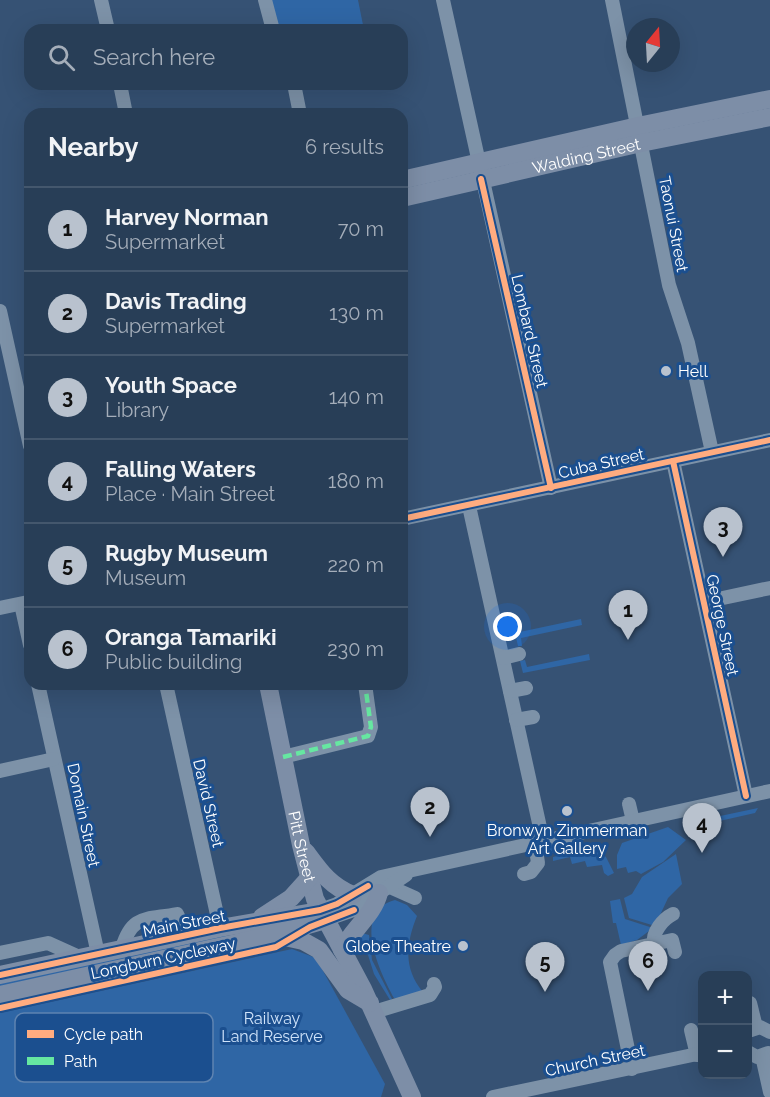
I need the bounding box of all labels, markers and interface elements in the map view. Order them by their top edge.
north arrow [626,18,680,72]
search box [24,24,408,90]
icon: search [45,41,78,74]
text: Search here [93,44,215,70]
text: Nearby [48,132,138,162]
street label: Walding Street [530,134,643,178]
text: 6 results [305,135,384,159]
street label: Taonui Street [655,175,692,274]
text: Harvey Norman [105,204,269,230]
text: 1 [63,217,72,241]
text: 70 m [338,217,384,241]
text: Supermarket [105,230,225,254]
street label: Lombard Street [507,273,552,390]
text: Davis Trading [105,288,247,314]
text: 2 [62,301,73,325]
text: 130 m [329,301,384,325]
text: Supermarket [105,314,225,338]
place label: Hell [678,362,708,381]
marker: Hell [659,364,673,378]
text: Youth Space [105,372,237,398]
text: 3 [62,385,73,409]
text: 140 m [329,385,384,409]
text: Library [105,398,169,422]
street label: Cuba Street [556,444,647,483]
text: Falling Waters [105,456,256,482]
text: 4 [62,469,73,493]
text: 180 m [328,469,384,493]
text: Place · Main Street [105,482,275,506]
pin: 3 [704,508,742,557]
text: Rugby Museum [105,540,268,566]
text: 5 [62,553,73,577]
text: 220 m [327,553,384,577]
text: Museum [105,566,186,590]
street label: George Street [702,573,743,678]
pin: 1 [608,590,648,640]
your location [493,612,522,641]
text: Oranga Tamariki [105,624,277,650]
text: 6 [61,637,74,661]
text: 230 m [327,637,384,661]
text: Public building [105,650,242,674]
street label: David Street [189,757,228,850]
street label: Domain Street [63,761,104,869]
pin: 2 [410,788,450,837]
marker: Bronwyn Zimmerman Art Gallery [560,804,574,818]
pin: 4 [682,804,722,853]
street label: Pitt Street [284,809,319,885]
place label: Bronwyn Zimmerman Art Gallery [487,821,647,858]
street label: Main Street [141,906,228,941]
street label: Longburn Cycleway [89,934,238,983]
place label: Globe Theatre [346,937,451,956]
marker: Globe Theatre [456,939,470,953]
pin: 5 [526,942,564,992]
pin: 6 [628,942,668,991]
map controls [698,971,752,1079]
button: + [698,971,752,1025]
park label: Railway Land Reserve [221,1009,323,1046]
legend [15,1013,213,1082]
text: Cycle path [64,1025,143,1044]
button: − [698,1025,752,1079]
street label: Church Street [543,1040,647,1080]
text: Path [64,1052,97,1071]

